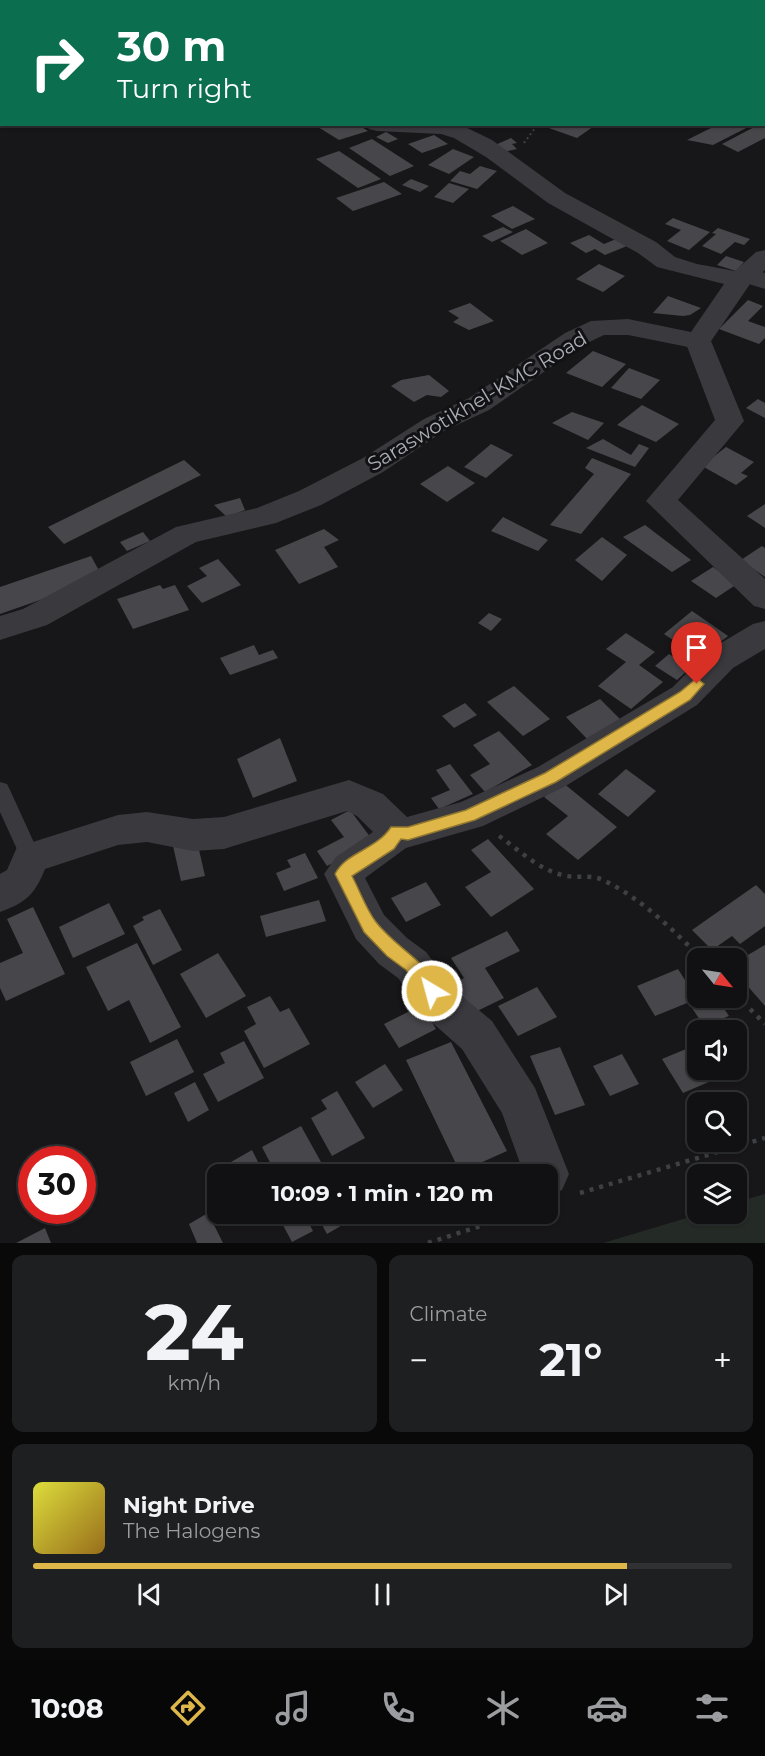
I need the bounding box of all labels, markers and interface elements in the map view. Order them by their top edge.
text: 30 m [117,20,226,72]
icon: right [18,24,96,102]
text: Turn right [117,72,252,105]
street label: Saraswotikhel-KMC Road [363,326,591,476]
pin [671,622,722,684]
icon: arrive [680,631,713,664]
north arrow [687,948,747,1008]
map controls [687,948,747,1224]
position arrow [400,959,464,1023]
button: sound [687,1020,747,1080]
button: search [687,1092,747,1152]
speed limit sign: 30 [18,1146,96,1224]
button: layers [687,1164,747,1224]
text: 10:09 · 1 min · 120 m [271,1180,494,1207]
text: 24 [145,1284,244,1380]
text: Climate [410,1302,487,1326]
text: 21° [539,1332,602,1387]
text: − [410,1340,428,1380]
text: + [713,1340,732,1380]
text: km/h [168,1371,221,1395]
text: Night Drive [123,1492,255,1519]
text: The Halogens [123,1519,260,1543]
icon: previous [133,1578,166,1611]
icon: pause [366,1578,399,1611]
icon: next [599,1578,632,1611]
icon: directions [167,1687,209,1729]
icon: music [272,1687,314,1729]
icon: phone [377,1687,419,1729]
icon: climate [482,1687,524,1729]
icon: car [586,1687,628,1729]
icon: filters [691,1687,733,1729]
text: 10:08 [31,1692,104,1725]

